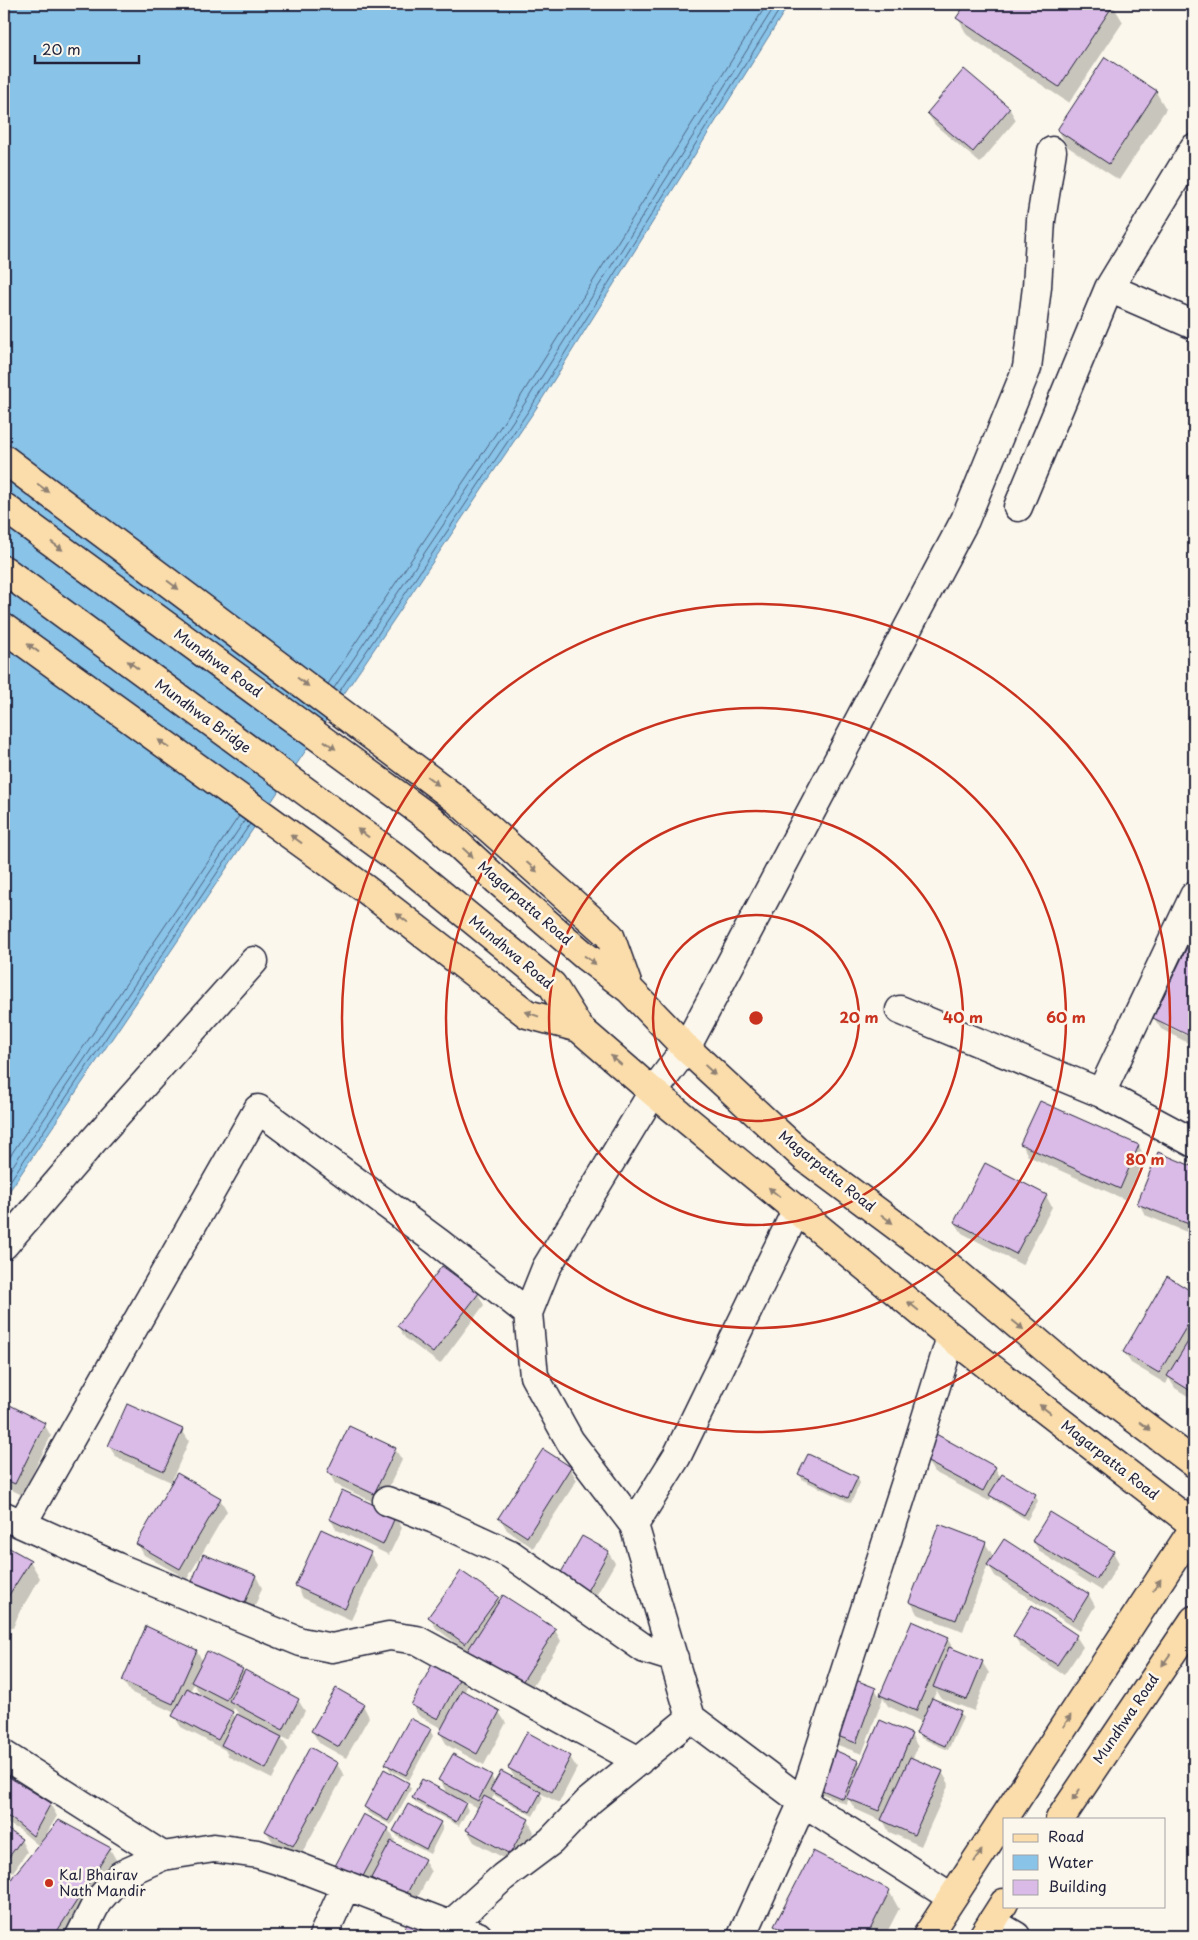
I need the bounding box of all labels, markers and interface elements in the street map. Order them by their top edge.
scale bar [35,32,139,64]
text: 20 m [42,37,81,60]
one-way arrow [36,483,50,493]
one-way arrow [50,541,64,551]
one-way arrow [166,580,180,590]
street label: Mundhwa Road [170,623,267,702]
one-way arrow [27,643,40,654]
one-way arrow [127,659,140,670]
street label: Mundhwa Bridge [151,674,256,758]
one-way arrow [296,677,309,688]
one-way arrow [157,739,171,749]
one-way arrow [323,740,337,750]
one-way arrow [426,775,439,786]
one-way arrow [356,828,370,838]
one-way arrow [289,834,303,844]
one-way arrow [462,847,474,859]
street label: Magarpatta Road [474,856,577,950]
one-way arrow [526,861,539,872]
street label: Mundhwa Road [464,910,558,993]
one-way arrow [395,913,409,923]
one-way arrow [583,955,597,965]
text: 20 m [840,1005,878,1028]
text: 40 m [943,1005,983,1028]
text: 60 m [1046,1005,1086,1028]
centre of rings [747,1009,765,1027]
one-way arrow [524,1010,539,1018]
one-way arrow [610,1055,623,1066]
one-way arrow [703,1064,716,1075]
street label: Magarpatta Road [774,1125,880,1216]
text: 80 m [1125,1147,1165,1170]
one-way arrow [768,1187,781,1198]
one-way arrow [880,1214,894,1224]
one-way arrow [907,1301,920,1312]
one-way arrow [1012,1319,1024,1330]
one-way arrow [1039,1404,1052,1415]
street label: Magarpatta Road [1057,1415,1164,1505]
one-way arrow [1138,1421,1152,1431]
one-way arrow [1152,1578,1162,1591]
one-way arrow [1161,1653,1171,1667]
street label: Mundhwa Road [1088,1669,1164,1768]
one-way arrow [1063,1714,1072,1727]
one-way arrow [1071,1788,1080,1801]
legend [1003,1818,1166,1908]
text: Road [1048,1824,1084,1847]
one-way arrow [973,1850,983,1863]
text: Water [1048,1850,1093,1873]
place label: Kal Bhairav Nath Mandir [59,1864,146,1901]
text: Building [1048,1874,1107,1897]
marker: Kal Bhairav Nath Mandir [43,1877,55,1889]

